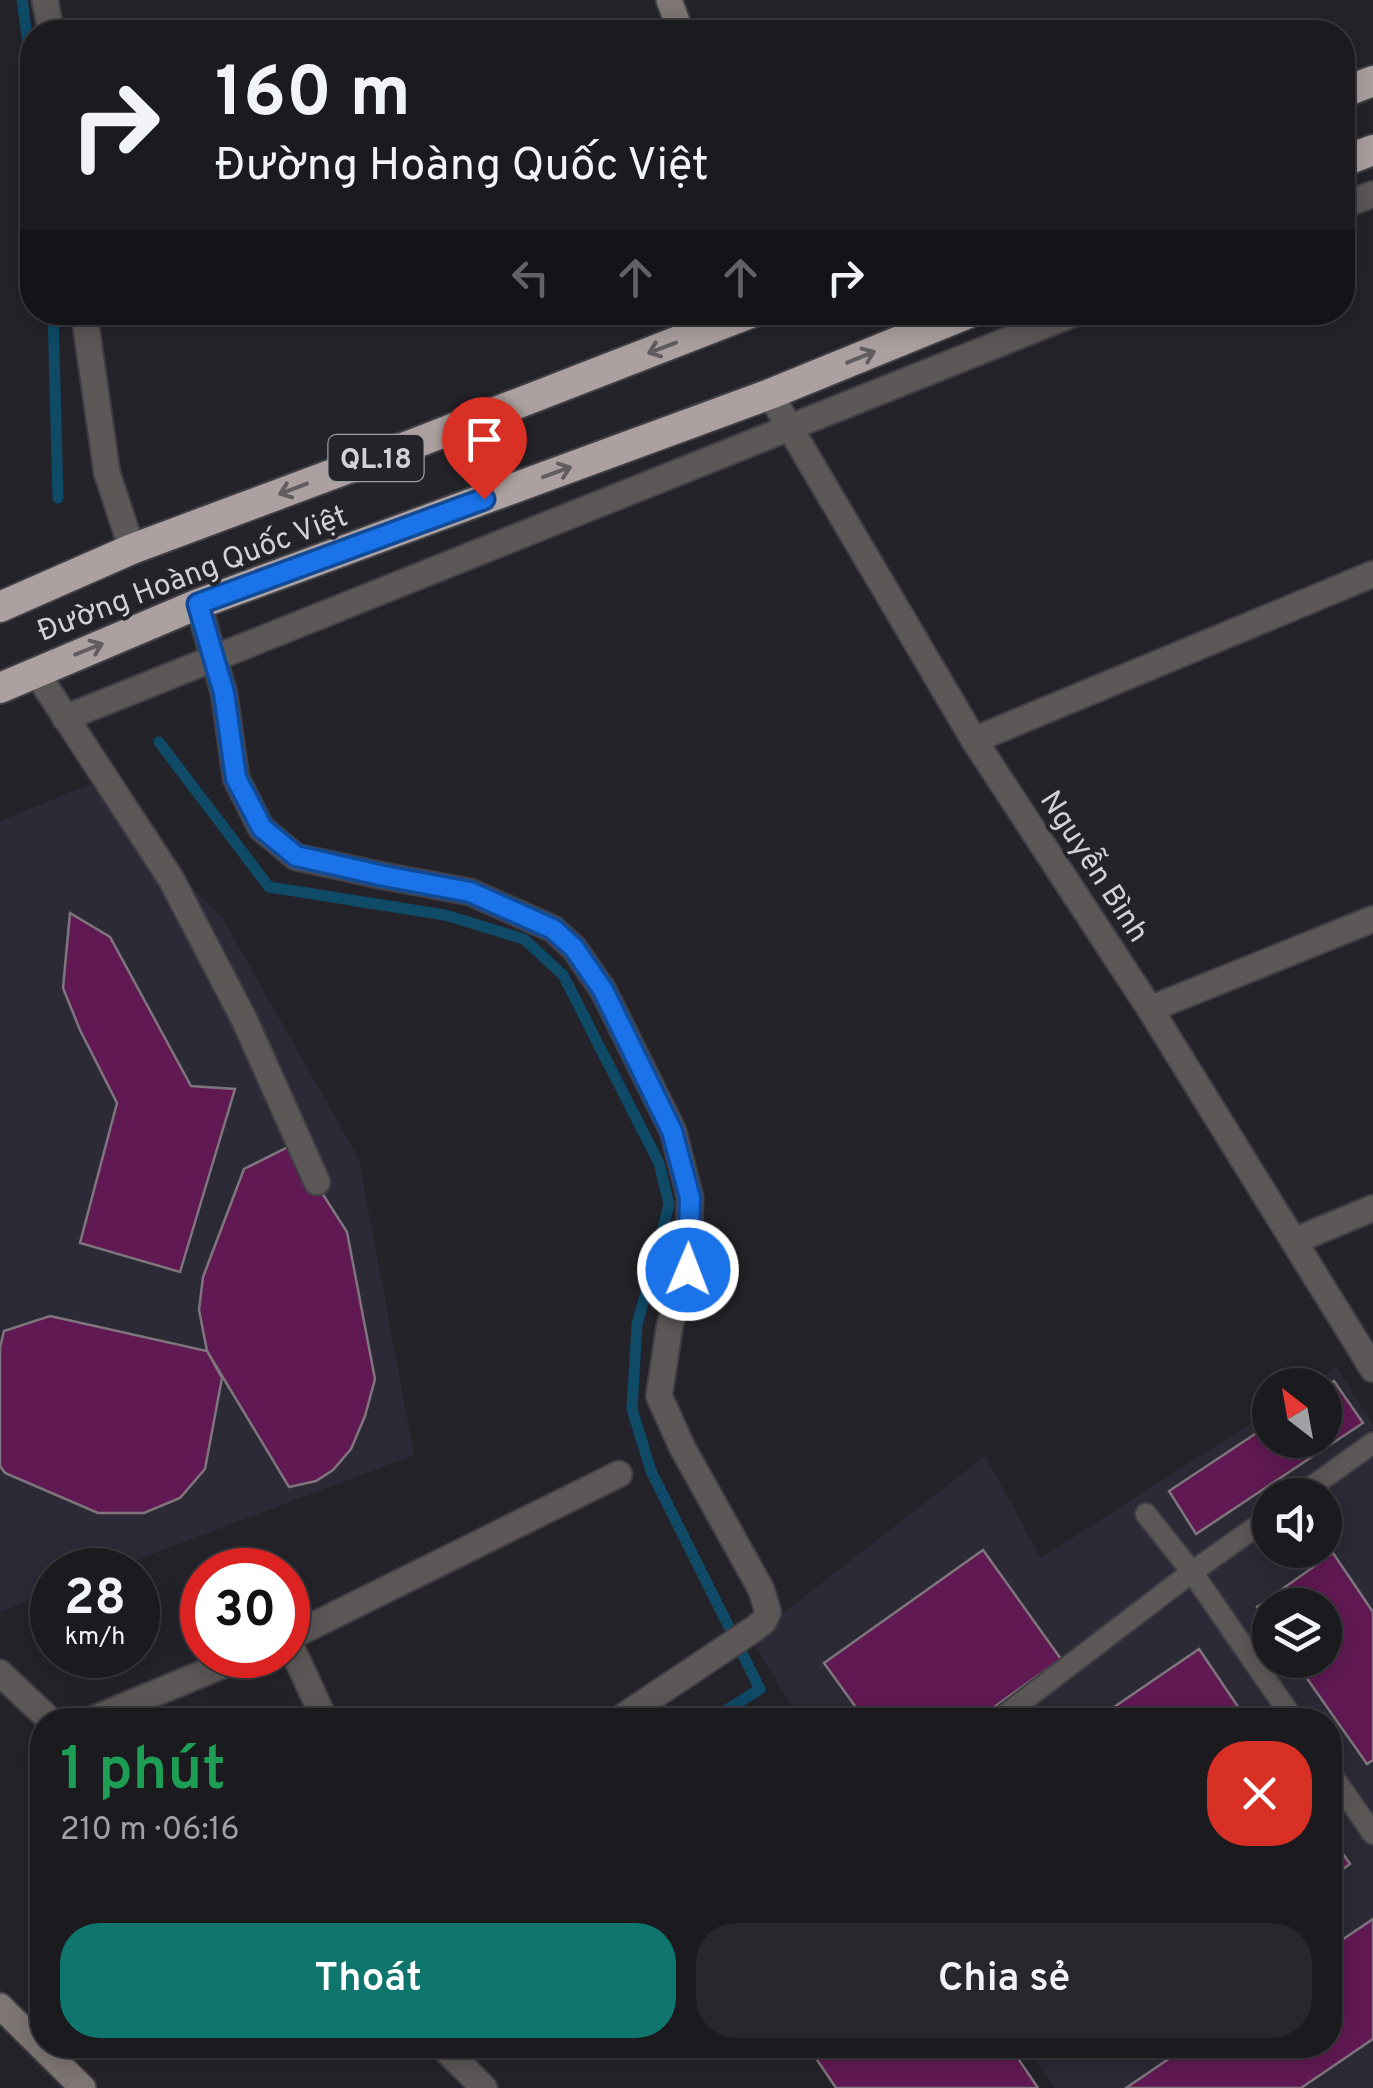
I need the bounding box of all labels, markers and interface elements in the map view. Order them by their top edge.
text: 160 m [215,52,411,141]
icon: right [50,60,180,190]
text: Đường Hoàng Quốc Việt [215,139,709,196]
icon: left [503,250,558,305]
icon: ahead [608,250,663,305]
icon: ahead [713,250,768,305]
icon: right [818,250,873,305]
one-way arrow [647,340,677,358]
one-way arrow [845,347,876,365]
pin [442,397,527,500]
icon: arrive [457,412,512,467]
road number: QL.18 [328,435,424,481]
one-way arrow [541,462,572,480]
one-way arrow [278,481,309,499]
street label: Đường Hoàng Quốc Việt [32,498,353,652]
one-way arrow [74,639,104,657]
street label: Nguyễn Bình [1030,783,1158,950]
position arrow [636,1218,740,1322]
north arrow [1252,1368,1342,1458]
map controls [1252,1368,1342,1678]
button: sound [1252,1478,1342,1568]
speed limit sign: 30 [180,1548,310,1678]
text: 28 [64,1569,126,1632]
button: layers [1252,1588,1342,1678]
text: km/h [65,1622,125,1654]
text: 1 phút [60,1735,226,1811]
button: close [1207,1741,1312,1846]
text: 210 m · 06:16 [60,1811,240,1851]
button: Thoát [60,1923,676,2038]
button: Chia sẻ [696,1923,1312,2038]

